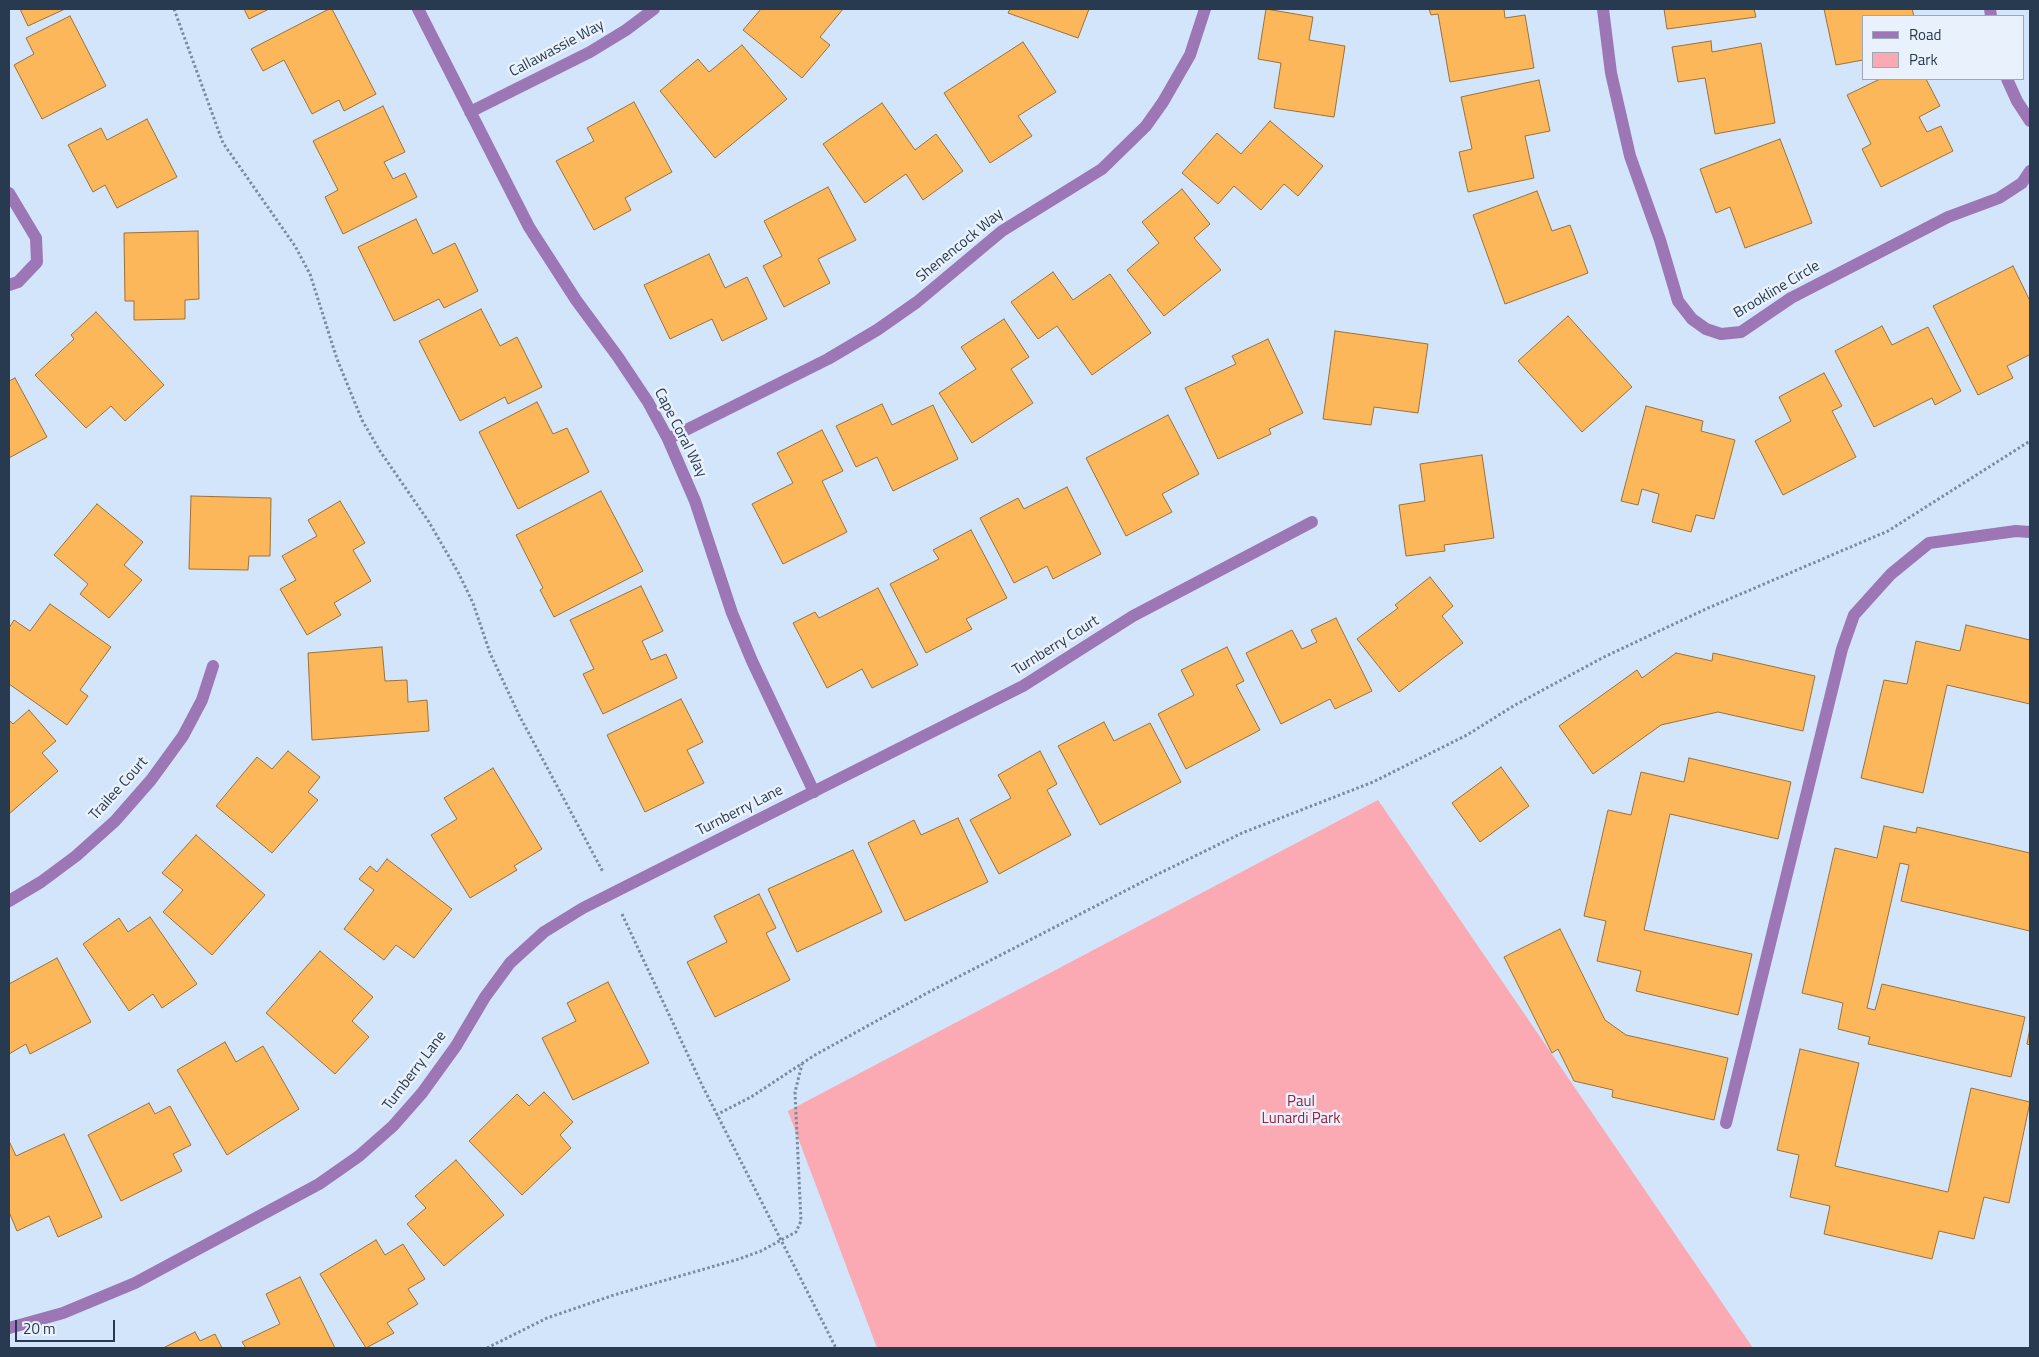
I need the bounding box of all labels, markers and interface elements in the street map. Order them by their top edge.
legend [1862,15,2024,80]
street label: Callawassie Way [506,16,608,82]
text: Road [1909,23,1941,46]
text: Park [1909,48,1938,71]
street label: Shenencock Way [913,205,1007,287]
street label: Brookline Circle [1731,257,1823,323]
street label: Cape Coral Way [650,385,710,481]
street label: Turnberry Court [1009,612,1103,680]
street label: Trailee Court [86,754,152,824]
street label: Turnberry Lane [694,782,786,840]
street label: Turnberry Lane [379,1028,451,1114]
park label: Paul Lunardi Park [1262,1093,1340,1128]
scale bar [18,1310,118,1342]
text: 20 m [23,1317,56,1340]

